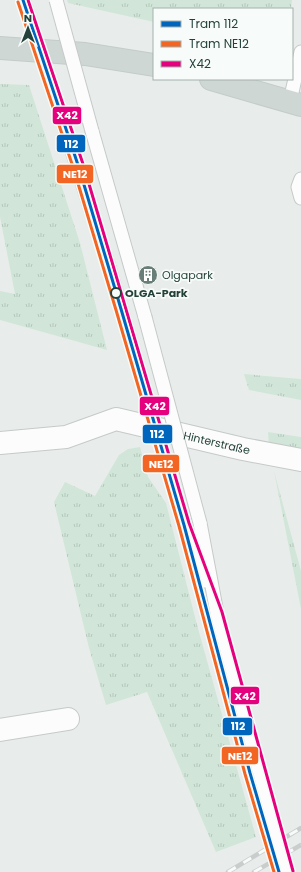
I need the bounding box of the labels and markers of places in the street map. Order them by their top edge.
building icon: Olgapark [137,264,159,286]
place label: Olgapark [162,267,213,283]
place label: OLGA-Park [125,285,188,301]
marker: OLGA-Park [110,287,122,299]

